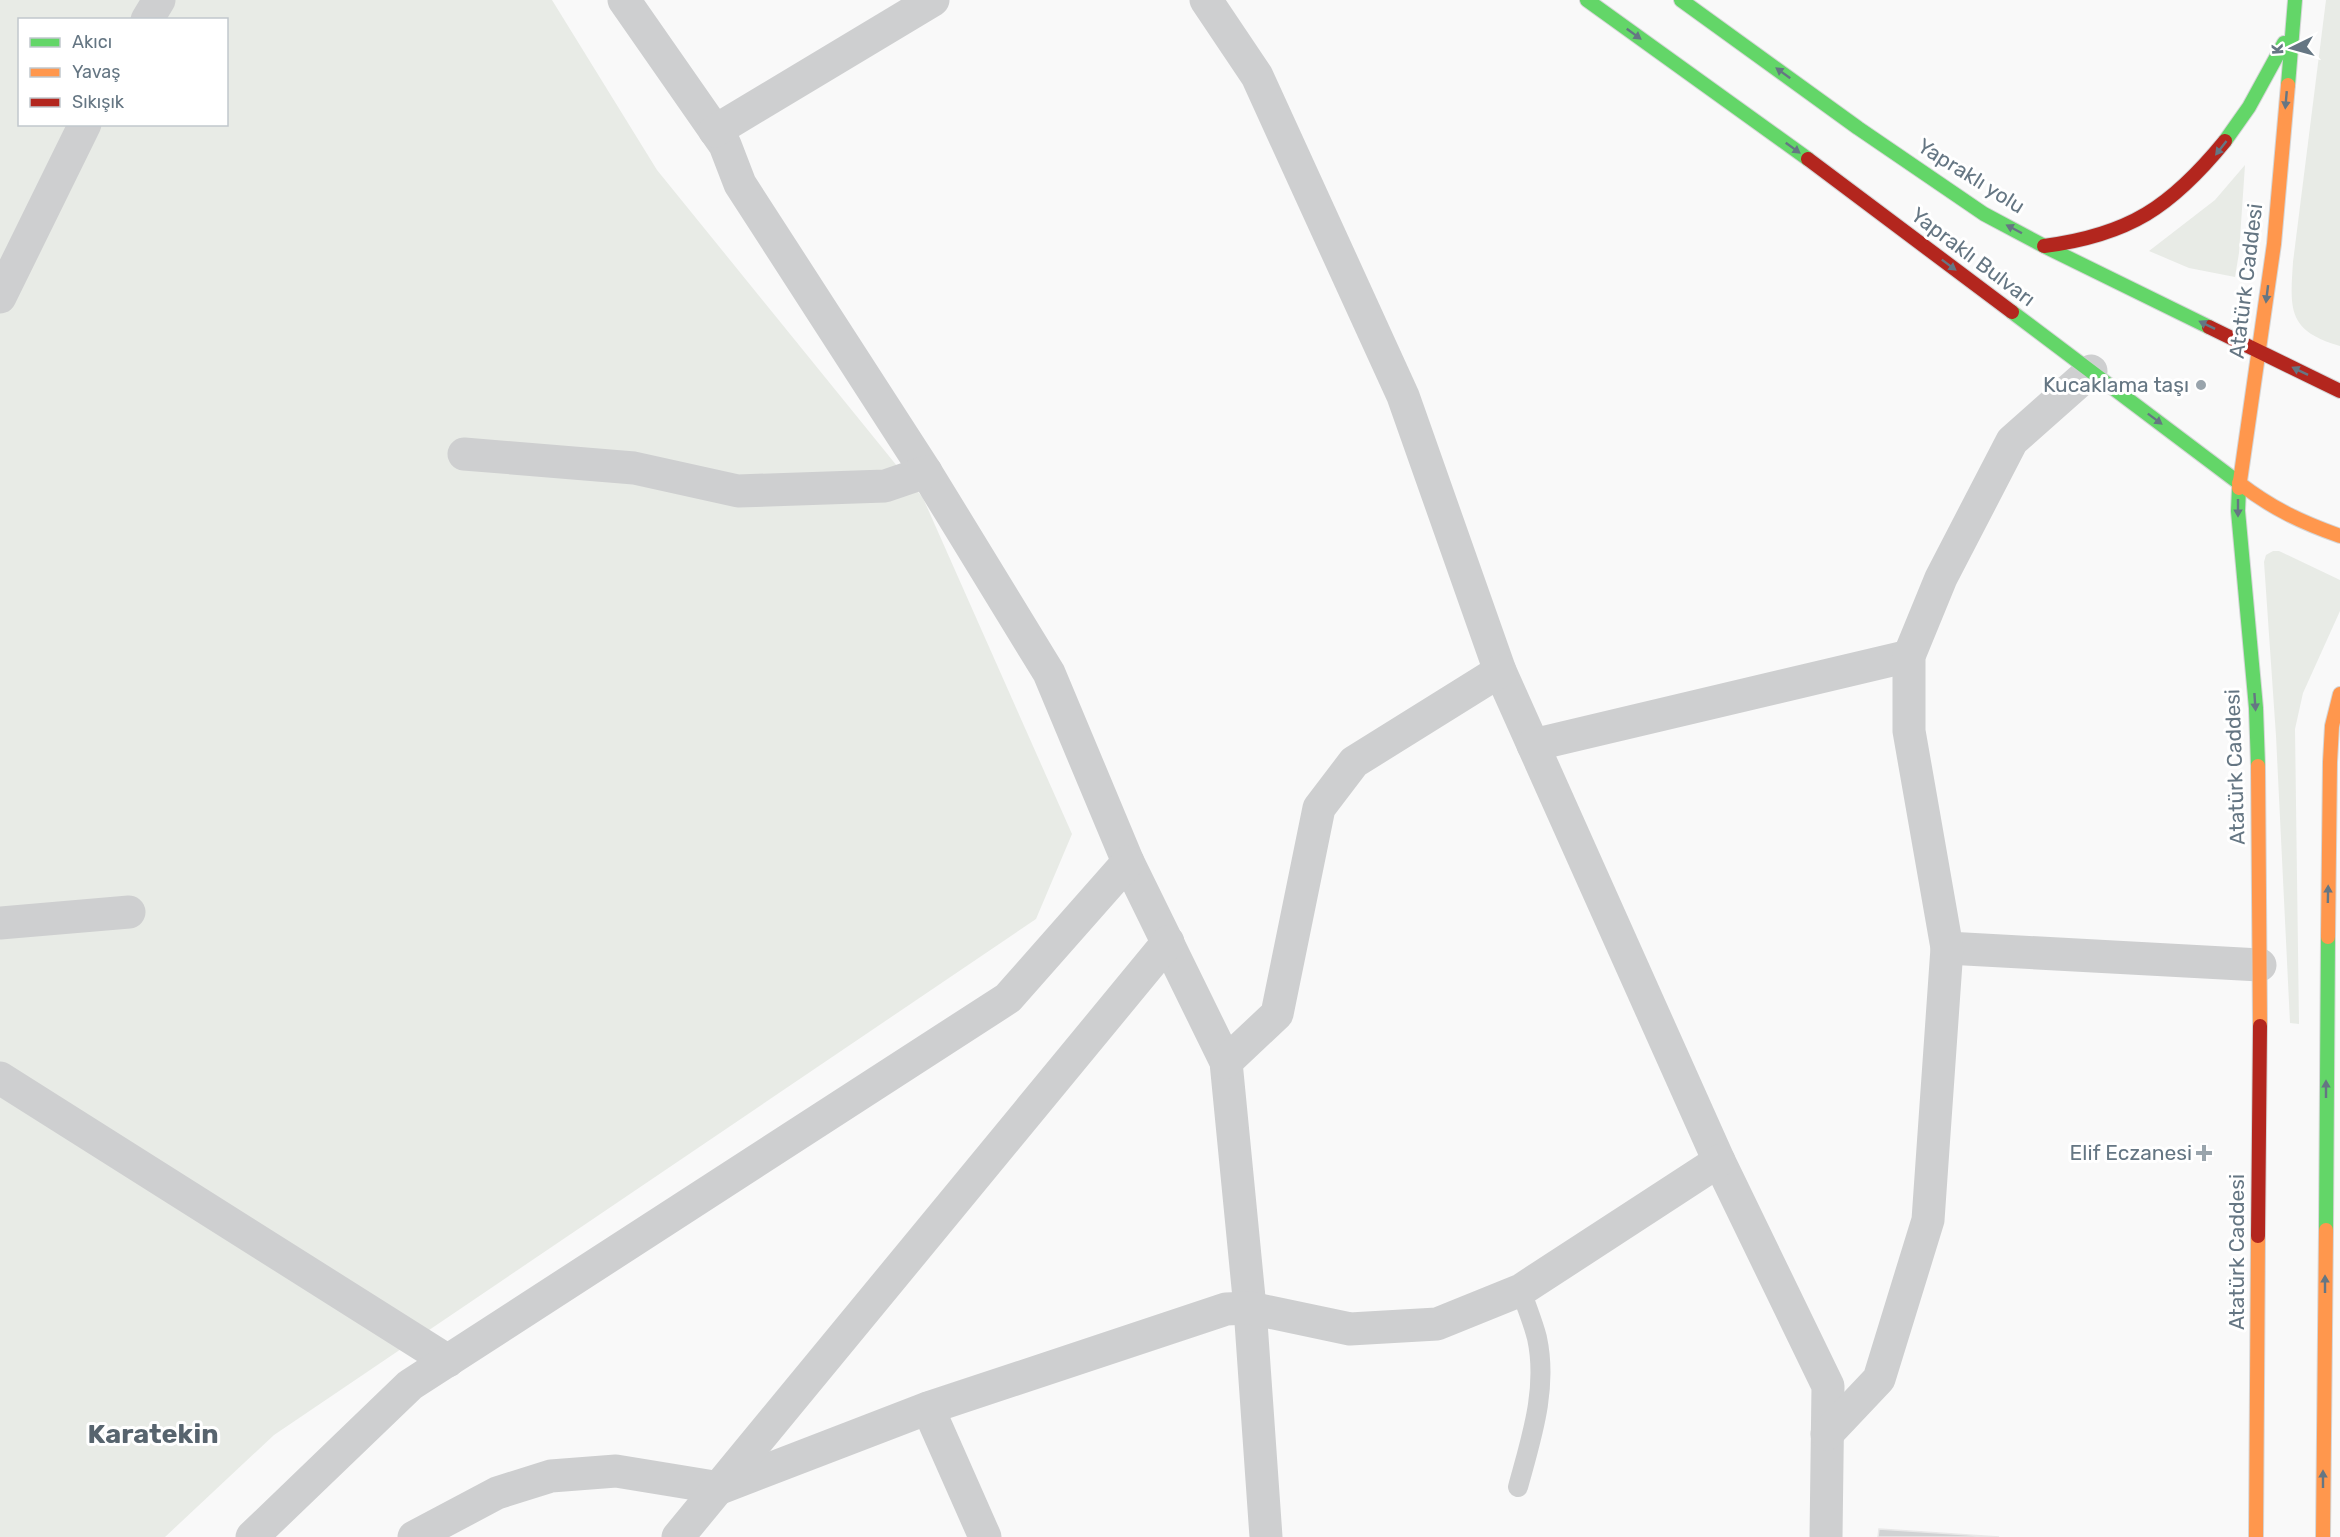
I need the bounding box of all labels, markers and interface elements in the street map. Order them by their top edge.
legend [18,18,228,126]
north arrow [2262,18,2322,78]
one-way arrow [1626,28,1642,40]
text: Akıcı [72,31,112,53]
text: K [2268,43,2287,55]
text: Yavaş [72,61,120,83]
one-way arrow [1775,67,1791,79]
text: Sıkışık [72,91,125,113]
one-way arrow [2281,91,2291,110]
street label: Yapraklı yolu [1913,133,2029,218]
one-way arrow [2214,140,2227,156]
one-way arrow [1784,142,1800,154]
street label: Yapraklı Bulvarı [1906,202,2040,311]
street label: Atatürk Caddesi [2224,202,2267,360]
one-way arrow [2005,224,2022,234]
one-way arrow [1941,258,1956,270]
one-way arrow [2262,285,2271,304]
one-way arrow [2199,321,2216,330]
one-way arrow [2291,366,2308,376]
place label: Kucaklama taşı [2043,372,2189,397]
marker: Kucaklama taşı [2194,378,2208,392]
one-way arrow [2148,413,2163,425]
one-way arrow [2234,498,2243,517]
street label: Atatürk Caddesi [2219,689,2250,845]
one-way arrow [2250,693,2260,712]
one-way arrow [2324,884,2333,903]
one-way arrow [2322,1079,2331,1098]
place label: Elif Eczanesi [2070,1140,2192,1165]
marker: Elif Eczanesi [2197,1146,2211,1160]
street label: Atatürk Caddesi [2224,1174,2249,1330]
one-way arrow [2320,1274,2330,1293]
district label: Karatekin [87,1418,219,1450]
one-way arrow [2318,1469,2328,1488]

